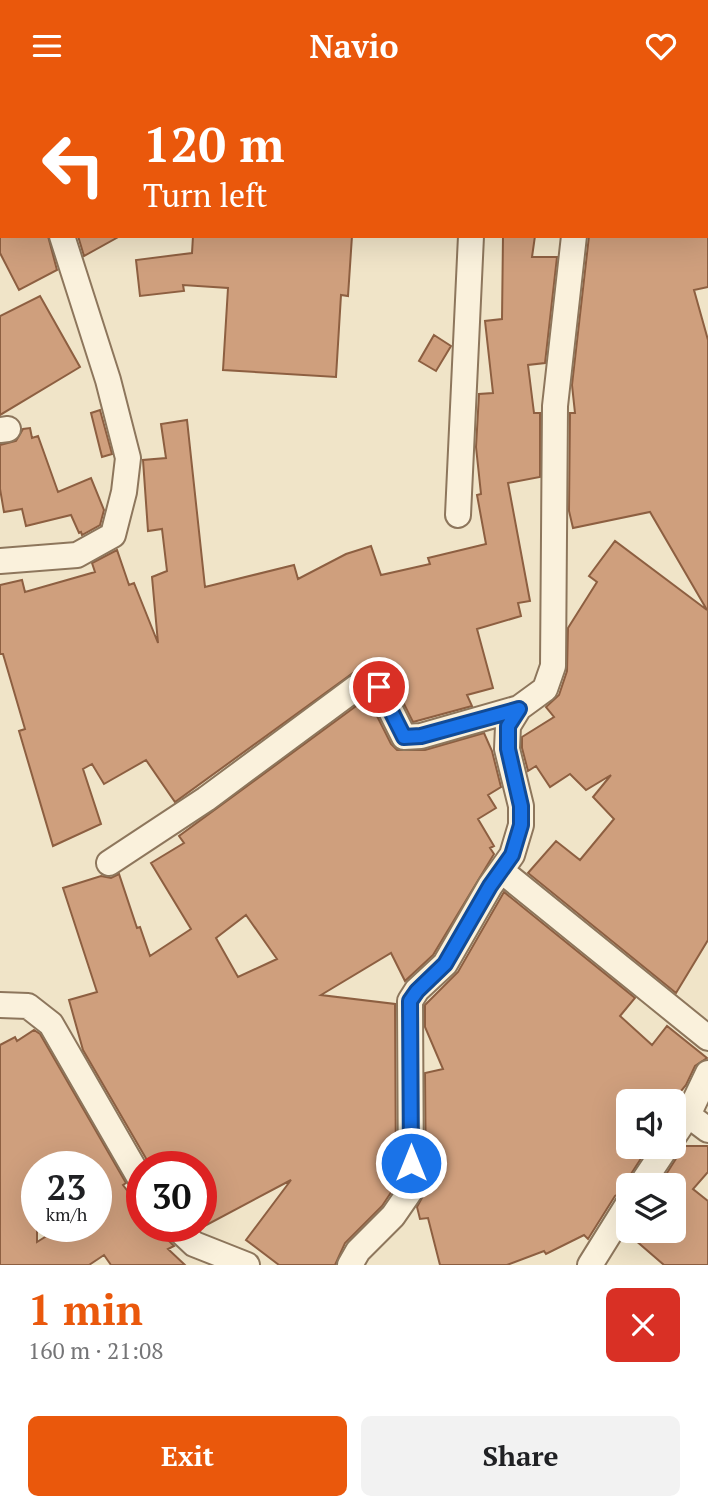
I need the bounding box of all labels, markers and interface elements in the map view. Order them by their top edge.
text: Navio [310,25,398,67]
icon: menu [28,27,66,65]
icon: heart [642,27,680,65]
text: 120 m [143,111,285,176]
icon: left [28,119,119,210]
text: Turn left [143,174,267,216]
pin [349,657,409,717]
icon: arrive [360,668,398,706]
map controls [616,1089,686,1243]
button: sound [616,1089,686,1159]
position arrow [374,1126,448,1200]
speed limit sign: 30 [126,1151,217,1242]
text: 23 [47,1164,86,1210]
button: layers [616,1173,686,1243]
text: km/h [46,1202,87,1226]
text: 1 min [28,1281,143,1337]
button: close [606,1288,680,1362]
text: 160 m · 21:08 [28,1335,163,1366]
button: Exit [28,1416,347,1496]
button: Share [361,1416,680,1496]

